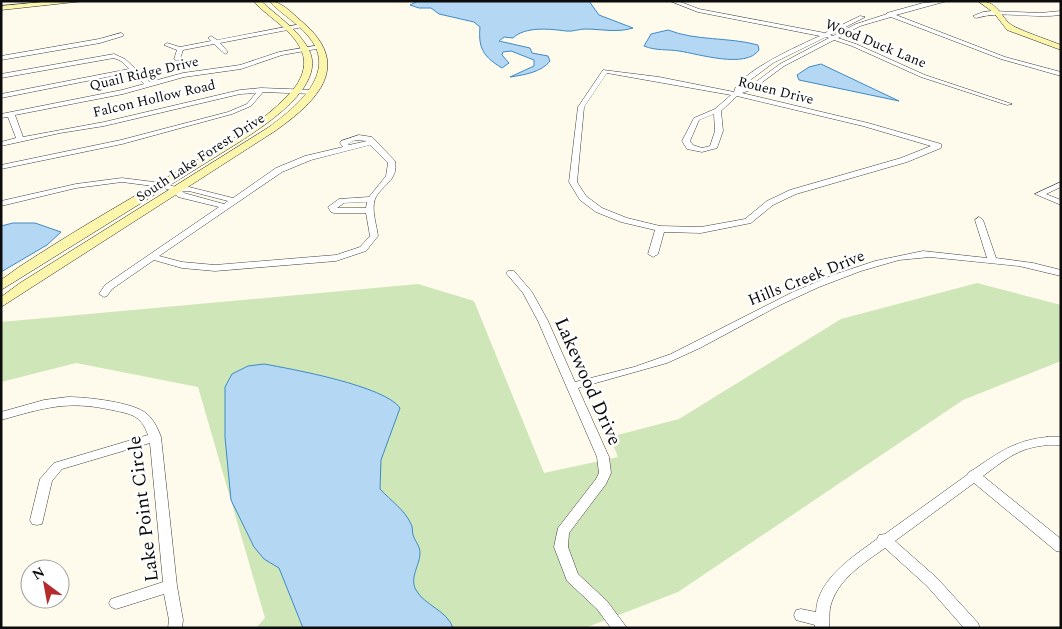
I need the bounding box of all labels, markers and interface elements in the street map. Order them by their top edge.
street label: Wood Duck Lane [822,14,930,73]
street label: Quail Ridge Drive [87,51,201,96]
street label: Rouen Drive [736,71,816,110]
street label: Falcon Hollow Road [91,74,218,123]
street label: South Lake Forest Drive [132,108,269,207]
street label: Hills Creek Drive [744,244,868,312]
street label: Lakewood Drive [546,313,629,450]
street label: Lake Point Circle [120,434,167,584]
north arrow [20,559,70,609]
text: N [28,561,49,585]

